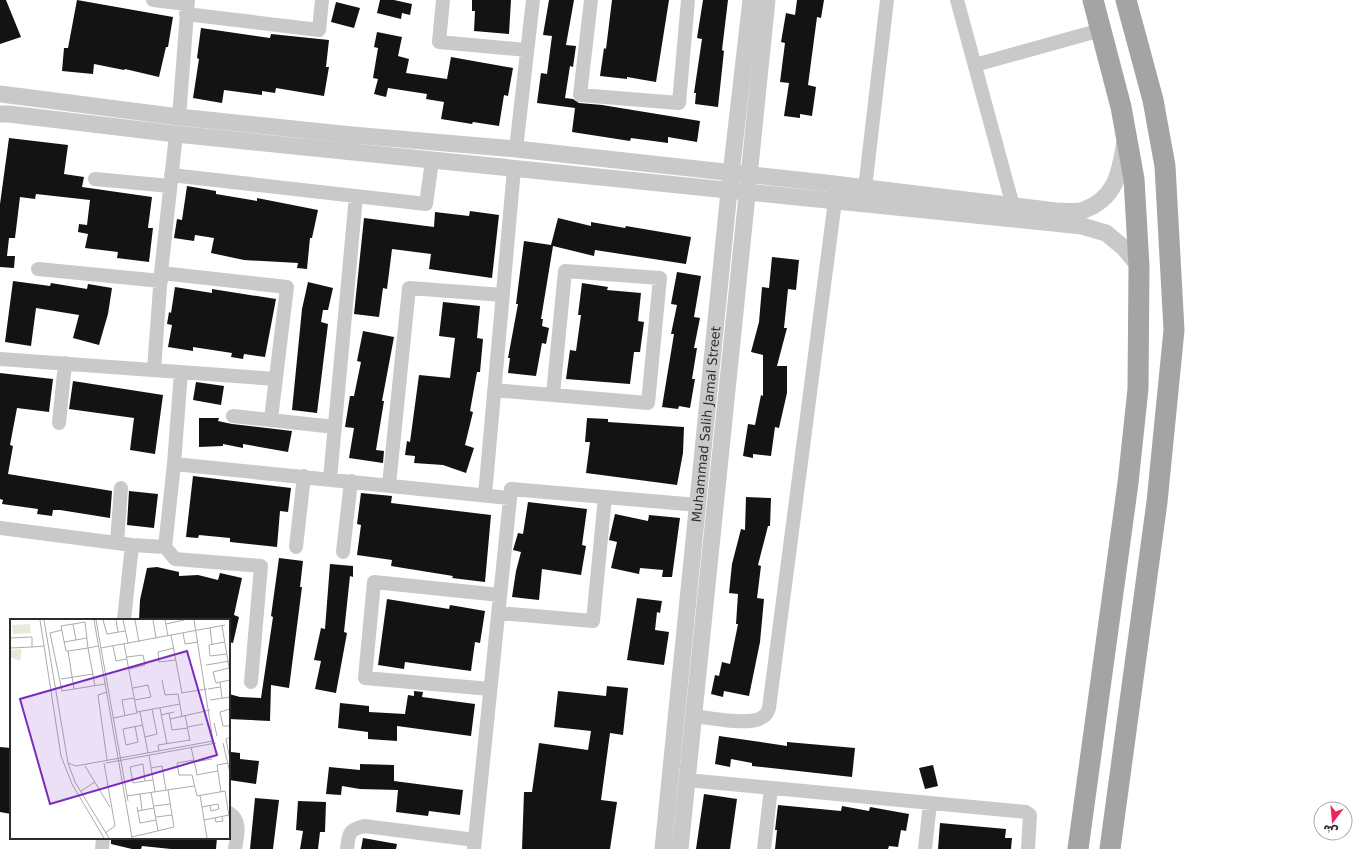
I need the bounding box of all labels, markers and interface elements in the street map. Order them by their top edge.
street label: Muhammad Salih Jamal Street [689,325,723,523]
inset map [10,619,230,839]
north arrow [1313,801,1353,841]
text: ش [1321,822,1339,838]

